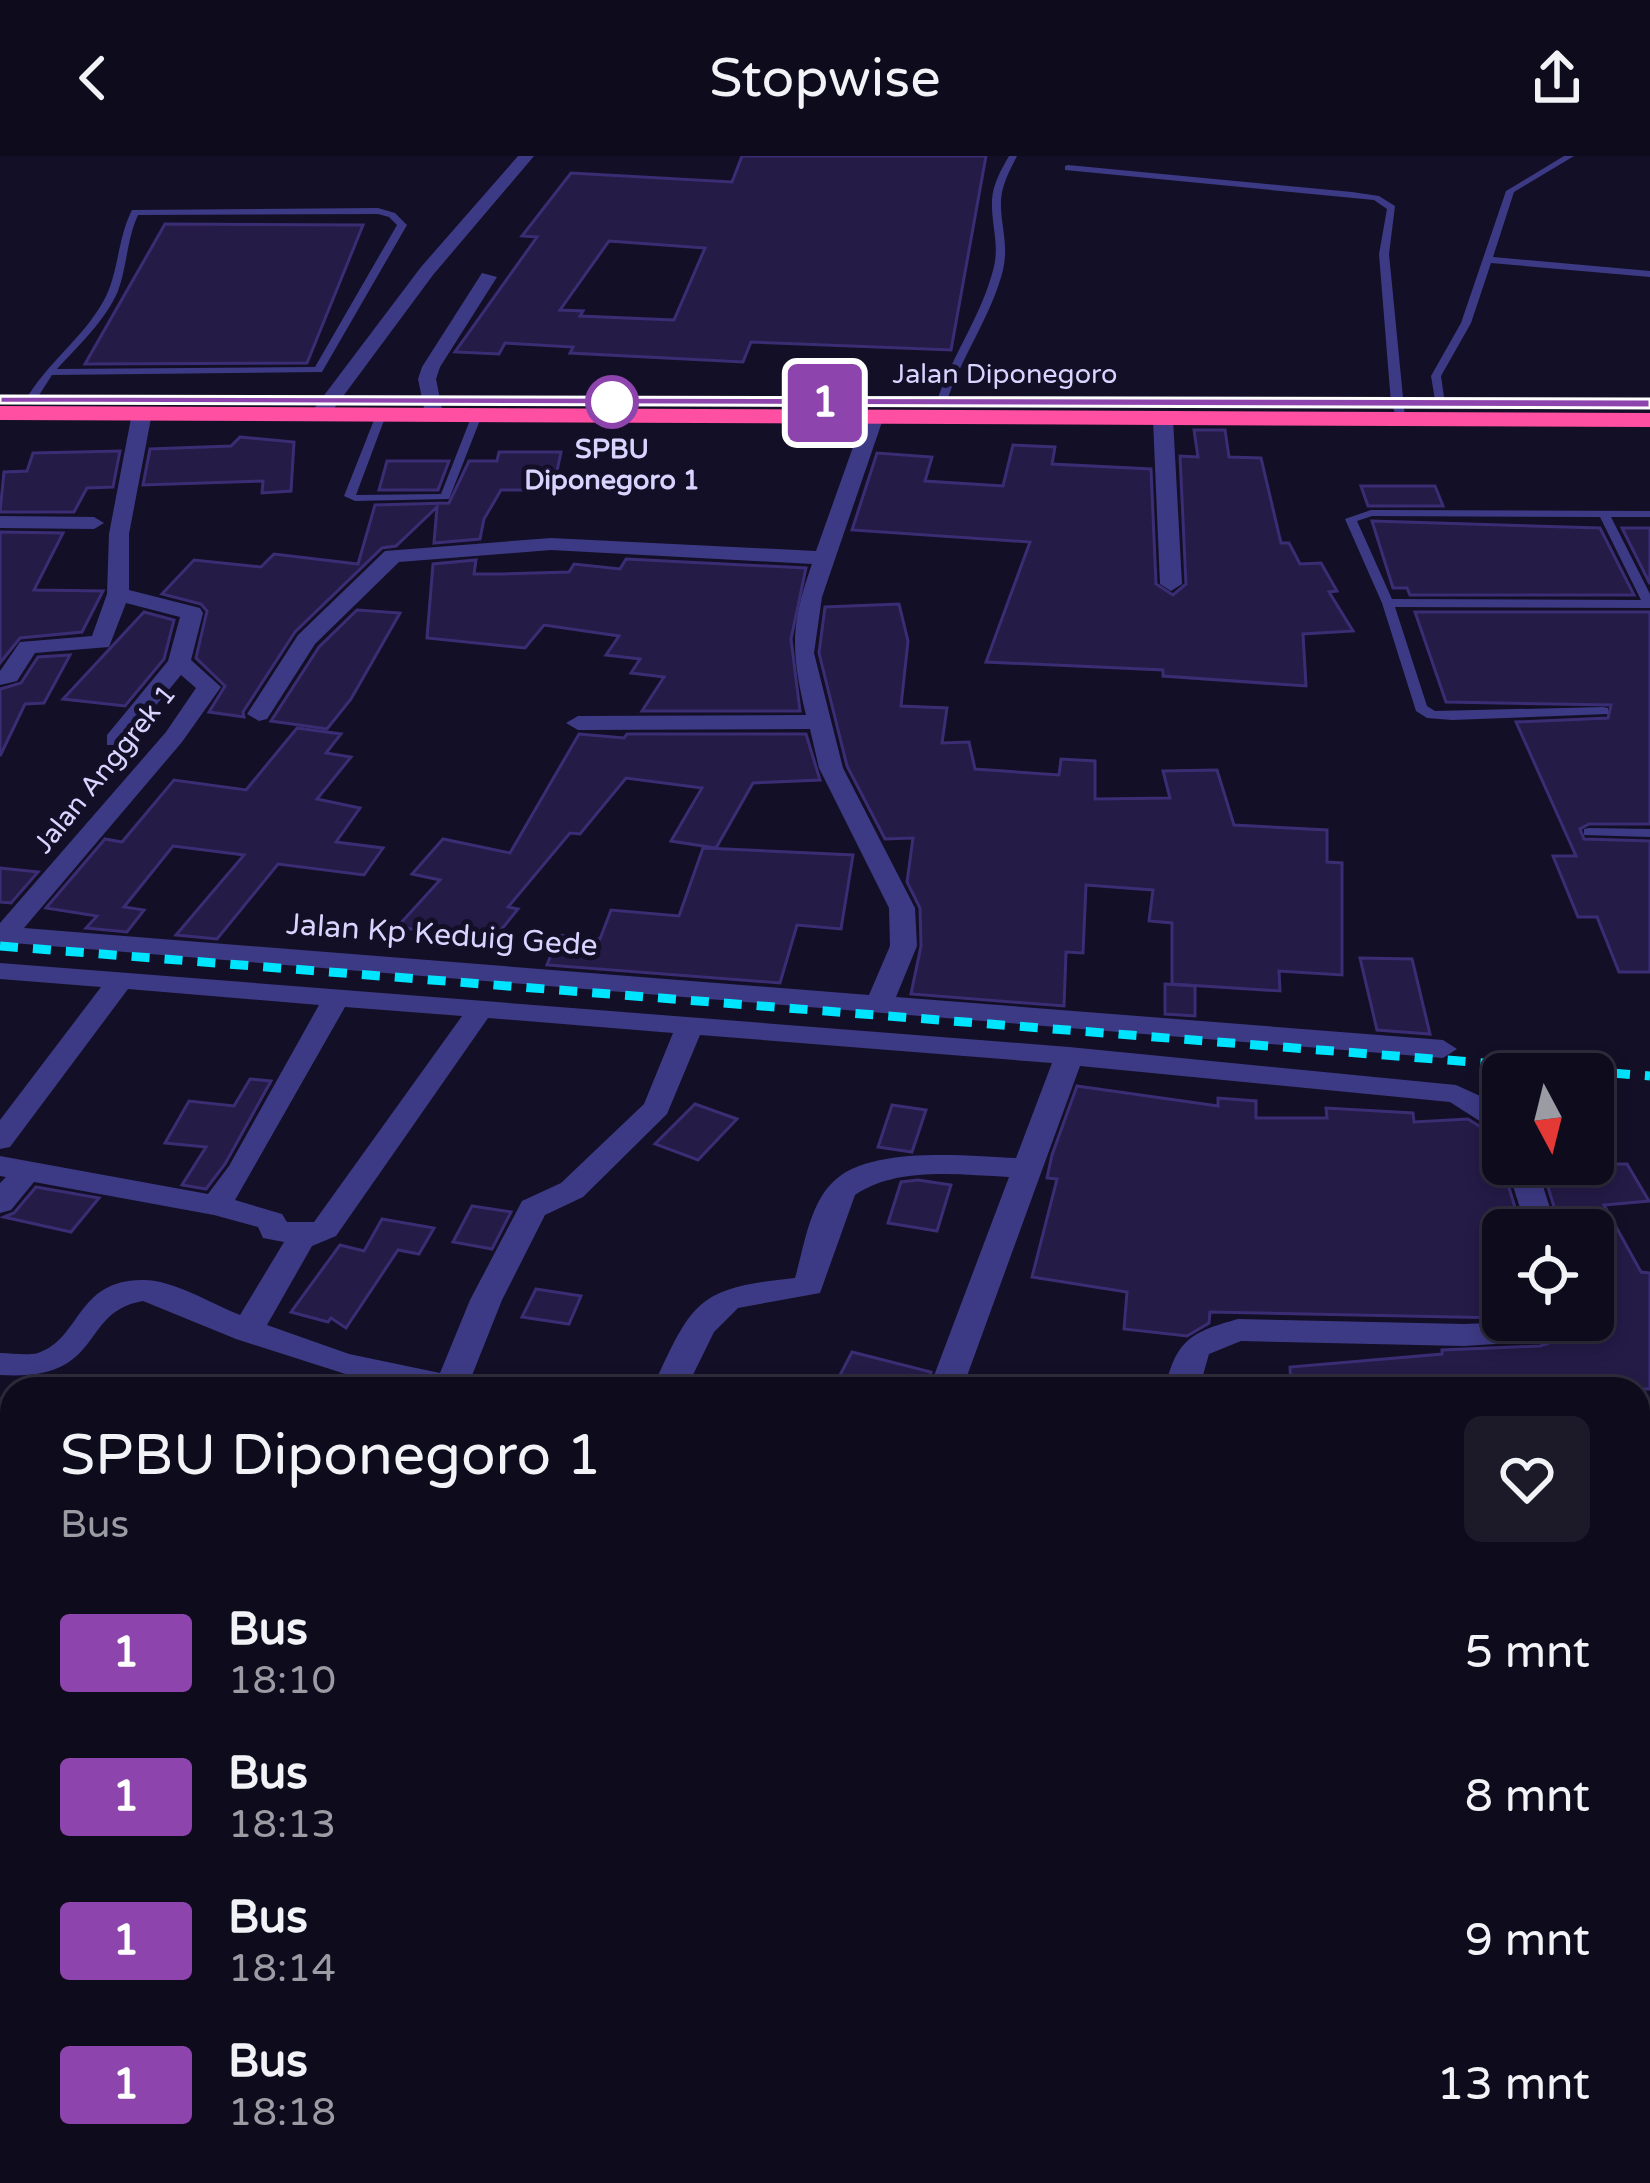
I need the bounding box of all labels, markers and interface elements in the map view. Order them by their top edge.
icon: back [60,45,126,111]
icon: share [1524,45,1590,111]
text: Stopwise [709,46,941,111]
street label: Jalan Diponegoro [893,358,1117,391]
line badge: 1 [786,364,864,442]
marker: SPBU Diponegoro 1 [587,377,637,427]
text: 1 [812,377,838,428]
place label: SPBU Diponegoro 1 [524,433,700,497]
street label: Jalan Anggrek 1 [27,678,183,860]
street label: Jalan Kp Keduig Gede [285,906,599,964]
north arrow [1482,1053,1614,1185]
map controls [1482,1053,1614,1341]
button: locate [1482,1209,1614,1341]
button: heart [1464,1416,1590,1542]
text: SPBU Diponegoro 1 [60,1422,602,1490]
text: Bus [60,1501,129,1548]
text: Bus [228,1603,308,1657]
text: 5 mnt [1465,1626,1590,1680]
text: 1 [113,1627,139,1678]
text: 18:10 [228,1657,336,1704]
text: Bus [228,1747,308,1801]
text: 8 mnt [1465,1770,1590,1824]
text: 1 [113,1771,139,1822]
text: 18:13 [228,1801,336,1848]
text: Bus [228,1891,308,1945]
text: 9 mnt [1465,1914,1590,1968]
text: 1 [113,1915,139,1966]
text: 18:14 [228,1945,336,1992]
text: Bus [228,2035,308,2089]
text: 13 mnt [1436,2058,1590,2112]
text: 1 [113,2059,139,2110]
text: 18:18 [228,2089,336,2136]

